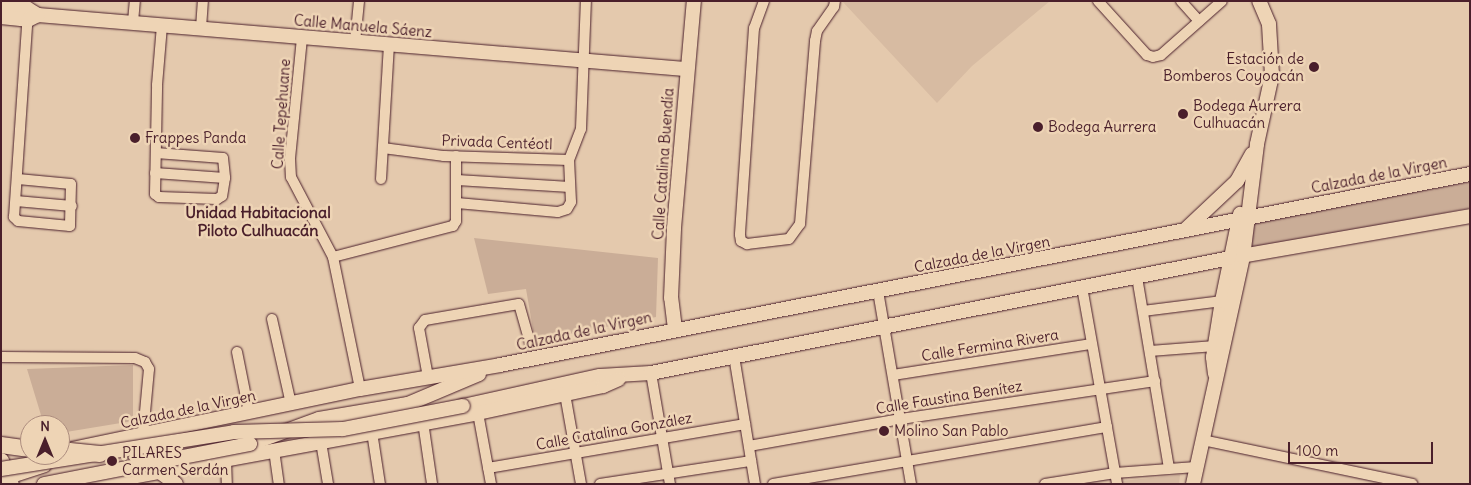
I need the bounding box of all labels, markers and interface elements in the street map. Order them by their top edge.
street label: Calle Manuela Sáenz [293,11,433,41]
place label: Estación de Bomberos Coyoacán [1163,49,1304,84]
street label: Calle Tepehuane [268,58,294,170]
marker: Estación de Bomberos Coyoacán [1308,61,1320,73]
street label: Calle Catalina Buendía [649,87,677,241]
place label: Bodega Aurrera Culhuacán [1193,96,1301,131]
marker: Bodega Aurrera Culhuacán [1177,108,1189,120]
place label: Bodega Aurrera [1048,118,1156,136]
marker: Bodega Aurrera [1032,121,1044,133]
place label: Frappes Panda [145,129,246,147]
street label: Privada Centéotl [441,131,553,153]
marker: Frappes Panda [129,132,141,144]
street label: Calzada de la Virgen [1310,153,1448,197]
district label: Unidad Habitacional Piloto Culhuacán [185,202,331,240]
street label: Calzada de la Virgen [913,232,1051,276]
street label: Calzada de la Virgen [515,308,653,354]
street label: Calle Fermina Rivera [920,325,1060,365]
street label: Calle Faustina Benítez [875,377,1023,417]
street label: Calzada de la Virgen [119,386,257,432]
street label: Calle Catalina González [534,408,694,454]
north arrow [20,415,70,465]
text: N [40,417,50,435]
place label: Molino San Pablo [894,422,1008,440]
marker: Molino San Pablo [878,425,890,437]
scale bar [1291,432,1436,464]
text: 100 m [1296,441,1338,460]
place label: PILARES Carmen Serdán [122,443,228,478]
marker: PILARES Carmen Serdán [106,455,118,467]

